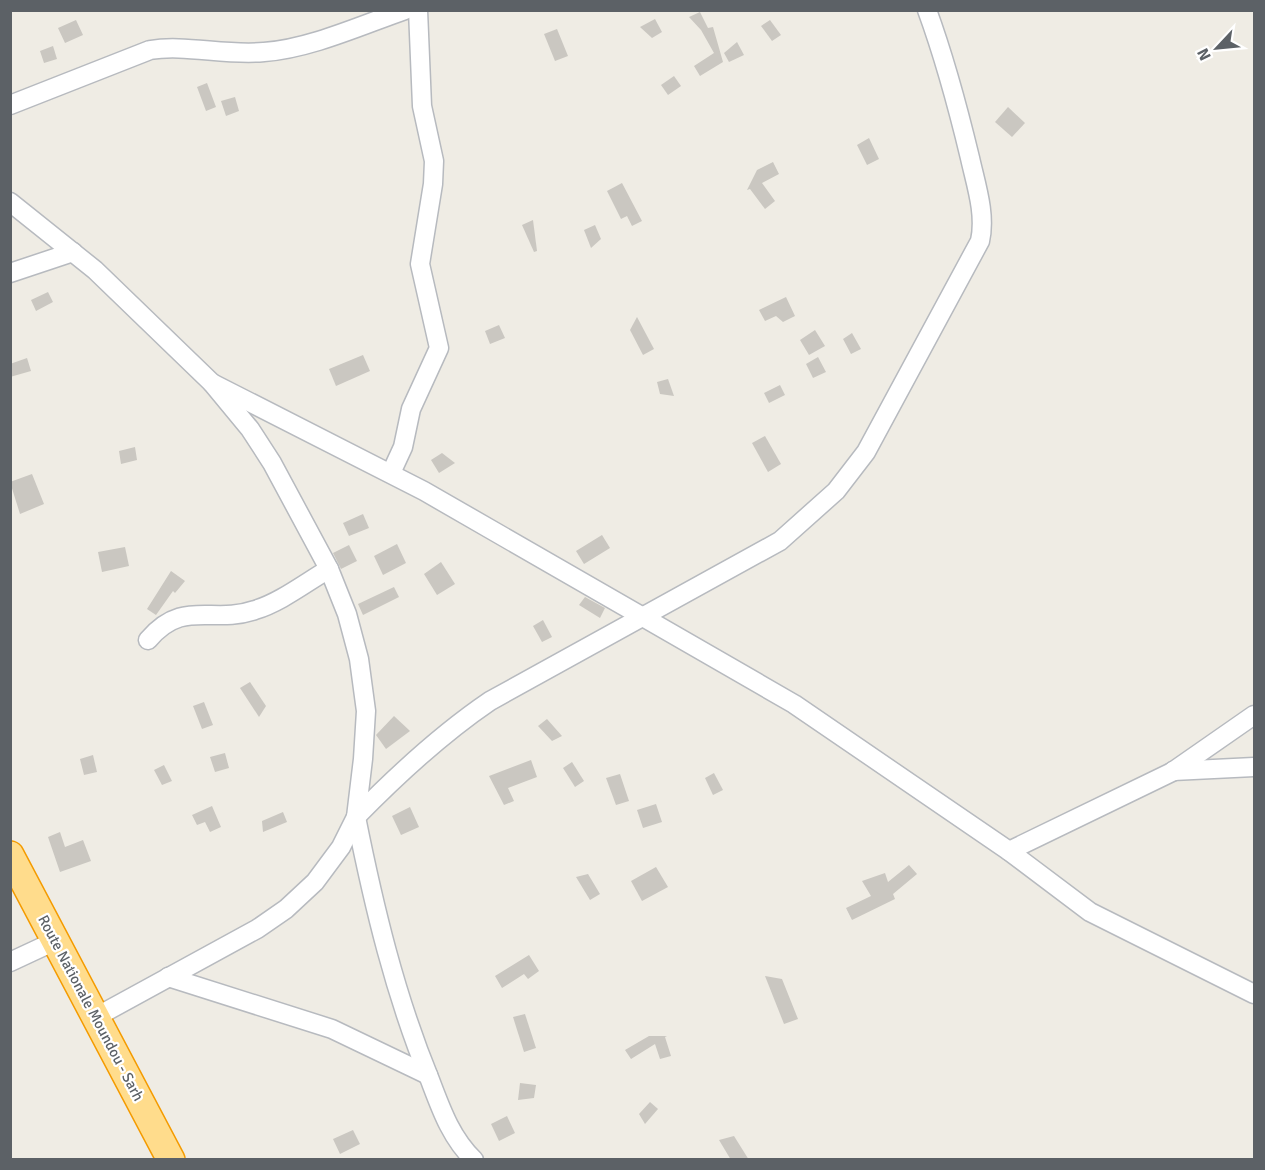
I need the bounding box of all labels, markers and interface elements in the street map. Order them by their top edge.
north arrow [1187,18,1247,78]
text: N [1193,45,1216,64]
street label: Route Nationale Moundou - Sarh [34,912,148,1104]

